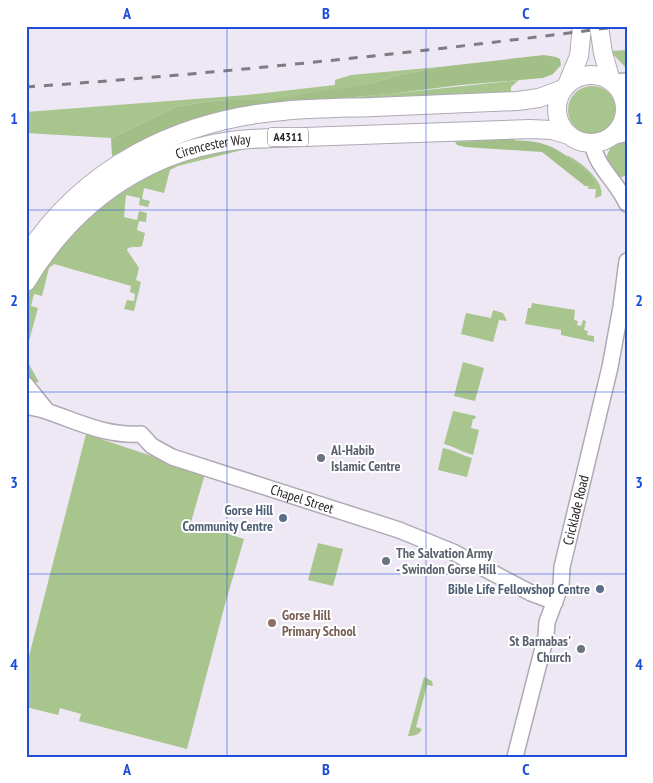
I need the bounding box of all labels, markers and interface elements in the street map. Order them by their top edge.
text: A [122,3,132,23]
text: B [322,3,330,23]
text: C [522,3,530,23]
text: 1 [10,108,18,128]
text: 1 [635,108,643,128]
road number: A4311 [268,128,308,146]
street label: Cirencester Way [173,130,252,163]
text: 2 [10,290,18,310]
text: 2 [635,290,643,310]
place label: Al-Habib Islamic Centre [330,441,401,475]
marker: Al-Habib Islamic Centre [315,452,327,464]
text: 3 [10,472,18,492]
text: 3 [635,472,643,492]
street label: Cricklade Road [559,473,593,547]
street label: Chapel Street [268,480,336,517]
place label: Gorse Hill Community Centre [182,501,274,535]
marker: Gorse Hill Community Centre [277,512,289,524]
place label: The Salvation Army - Swindon Gorse Hill [396,544,497,578]
marker: The Salvation Army - Swindon Gorse Hill [380,555,392,567]
place label: Bible Life Fellowshop Centre [448,580,590,598]
marker: Bible Life Fellowshop Centre [594,583,606,595]
place label: Gorse Hill Primary School [282,606,357,640]
marker: Gorse Hill Primary School [266,617,278,629]
place label: St Barnabas' Church [509,632,571,666]
marker: St Barnabas' Church [575,643,587,655]
text: 4 [10,654,18,674]
text: 4 [635,654,643,674]
text: A [122,759,132,779]
text: B [322,759,330,779]
text: C [522,759,530,779]

